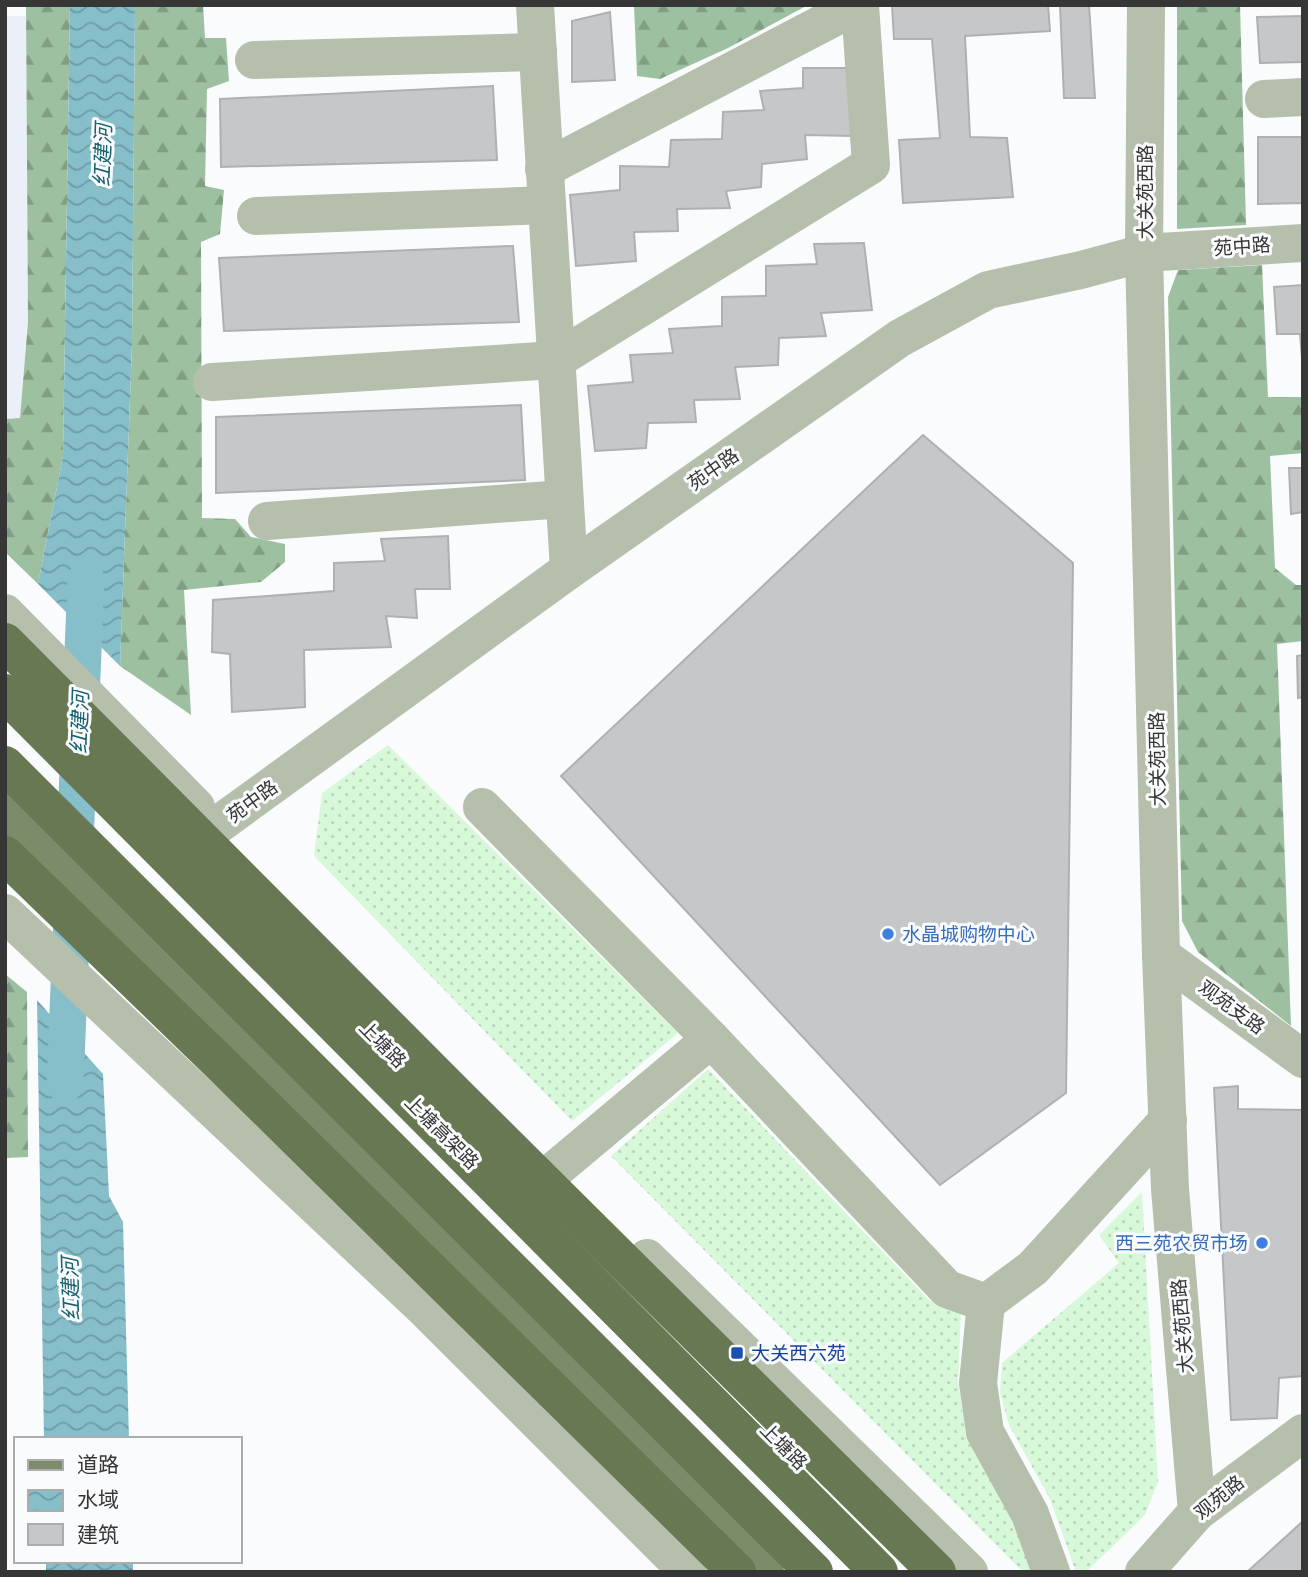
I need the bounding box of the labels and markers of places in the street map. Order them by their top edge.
place label: 水晶城购物中心 [902,922,1035,946]
marker: 水晶城购物中心 [880,926,896,942]
place label: 西三苑农贸市场 [1115,1231,1248,1255]
marker: 西三苑农贸市场 [1254,1235,1270,1251]
place label: 大关西六苑 [751,1341,846,1365]
marker: 大关西六苑 [729,1345,745,1361]

